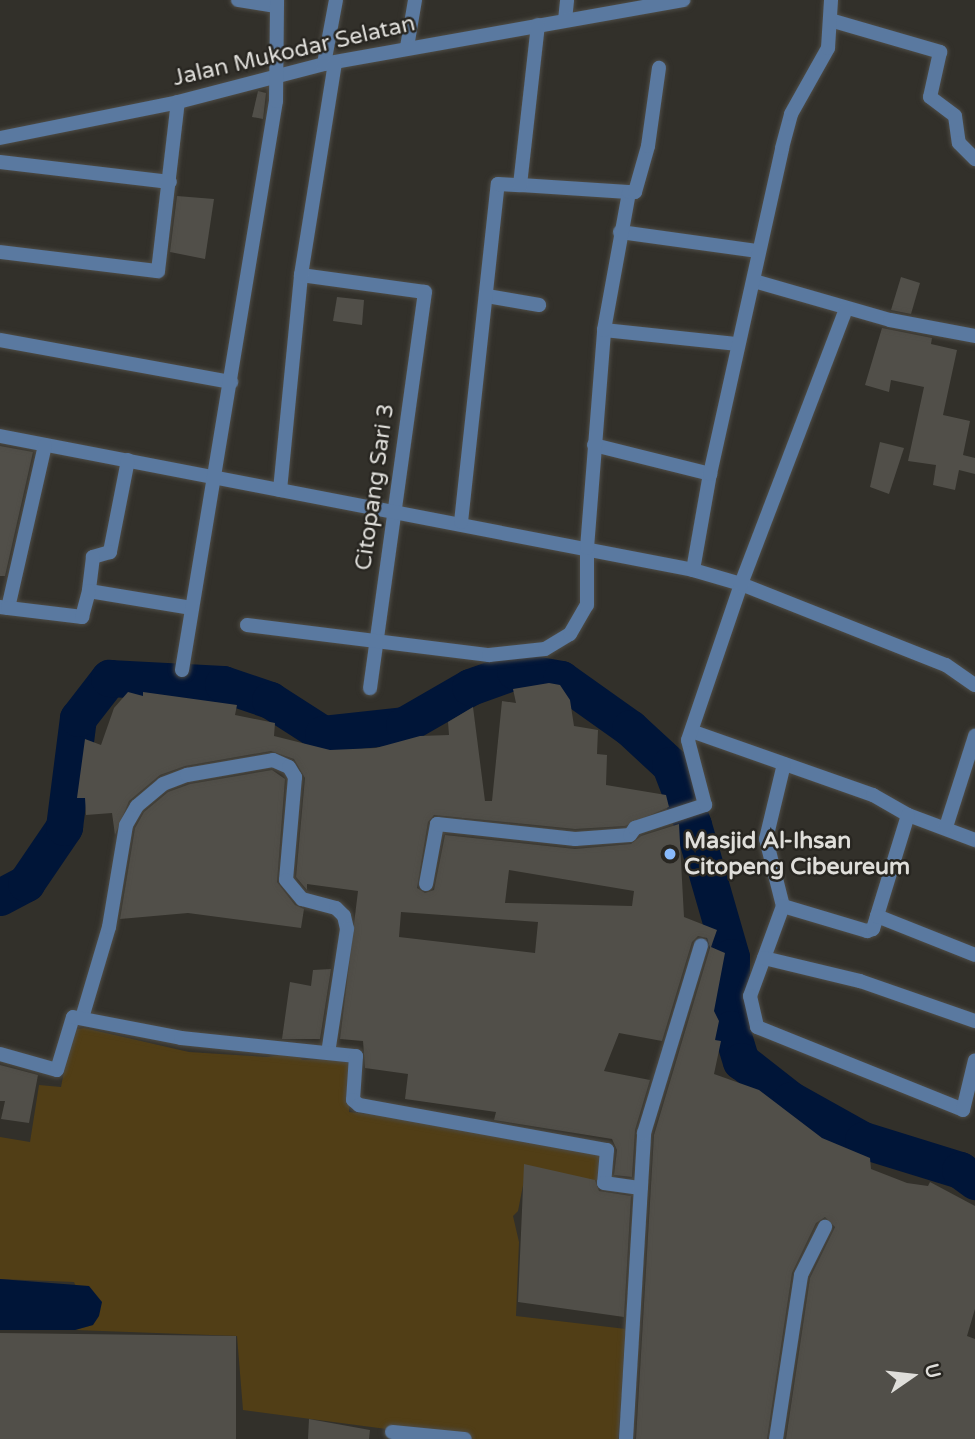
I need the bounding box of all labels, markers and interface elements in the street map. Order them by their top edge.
street label: Jalan Mukodar Selatan [170,10,418,92]
street label: Citopang Sari 3 [350,402,400,572]
place label: Masjid Al-Ihsan Citopeng Cibeureum [684,827,910,881]
marker: Masjid Al-Ihsan Citopeng Cibeureum [662,846,678,862]
north arrow [877,1341,947,1411]
text: U [920,1361,945,1381]

